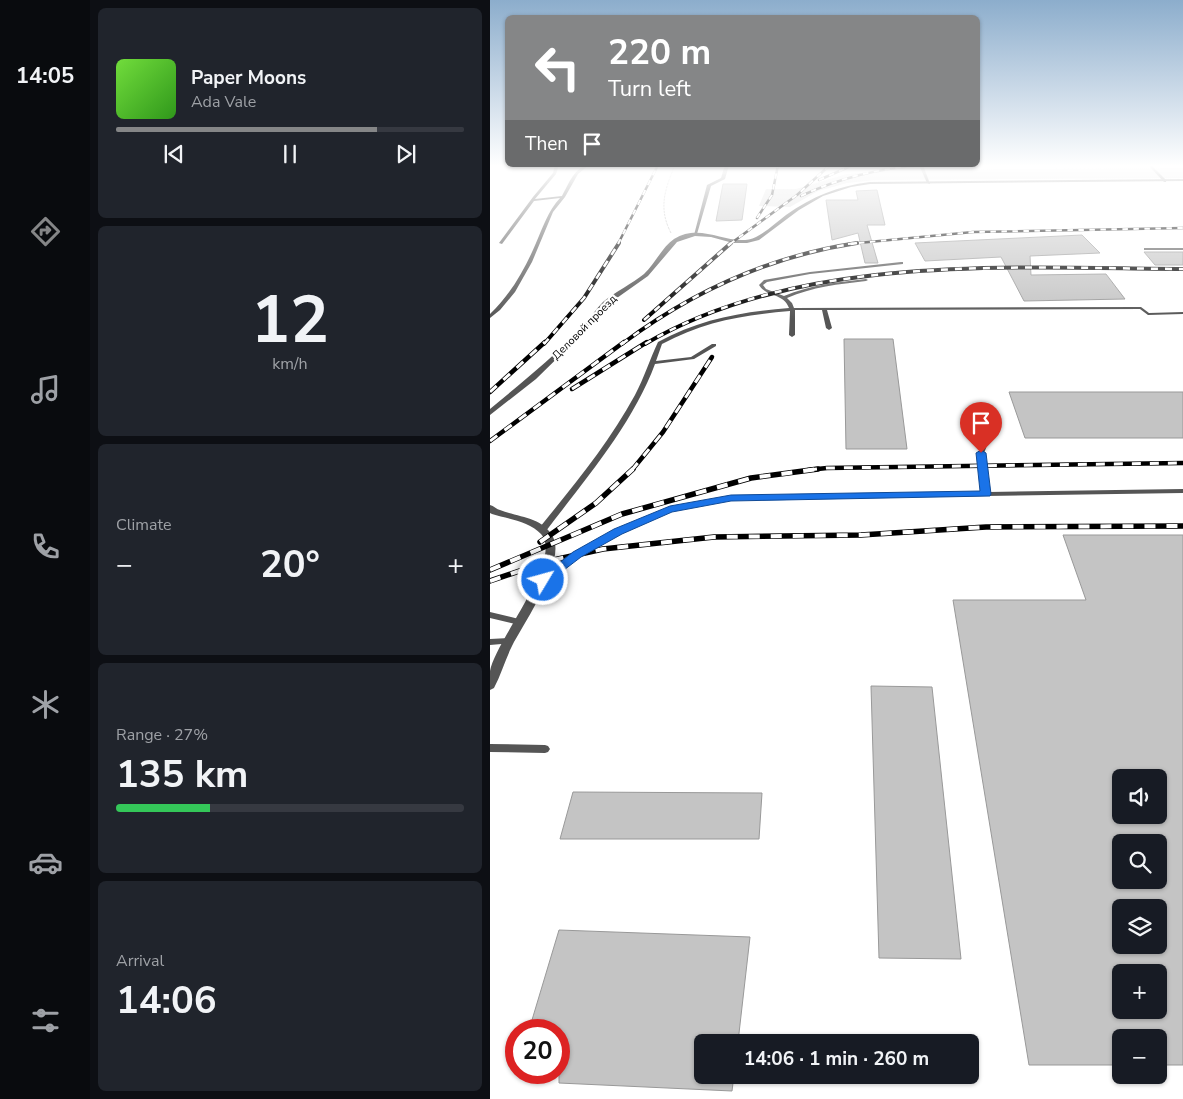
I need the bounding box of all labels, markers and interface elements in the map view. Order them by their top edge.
text: 220 m [608,29,711,76]
icon: left [525,35,590,100]
text: 14:05 [16,61,74,91]
text: Paper Moons [191,65,306,91]
text: Turn left [608,74,691,104]
text: Ada Vale [191,91,256,113]
icon: arrive [578,130,606,158]
text: Then [525,131,568,157]
icon: previous [160,140,188,168]
icon: pause [276,140,304,168]
icon: next [392,140,420,168]
icon: directions [28,214,63,249]
text: 12 [251,276,329,365]
street label: Деловой проезд [549,291,620,363]
text: km/h [272,353,308,375]
icon: music [28,372,63,407]
pin [960,402,1002,453]
icon: arrive [967,409,995,437]
text: Climate [116,514,171,536]
icon: phone [28,529,63,564]
text: 20° [260,539,320,590]
text: − [116,546,133,584]
text: + [447,546,464,584]
position arrow [516,553,568,605]
icon: climate [28,687,63,722]
text: Range · 27% [116,724,208,746]
text: 135 km [116,749,248,800]
map controls [1112,769,1167,1084]
button: sound [1112,769,1167,824]
button: search [1112,834,1167,889]
icon: car [28,845,63,880]
button: layers [1112,899,1167,954]
text: Arrival [116,950,164,972]
button: + [1112,964,1167,1019]
text: 14:06 [116,975,217,1026]
icon: filters [28,1003,63,1038]
speed limit sign: 20 [505,1019,570,1084]
button: − [1112,1029,1167,1084]
text: 14:06 · 1 min · 260 m [744,1046,929,1072]

